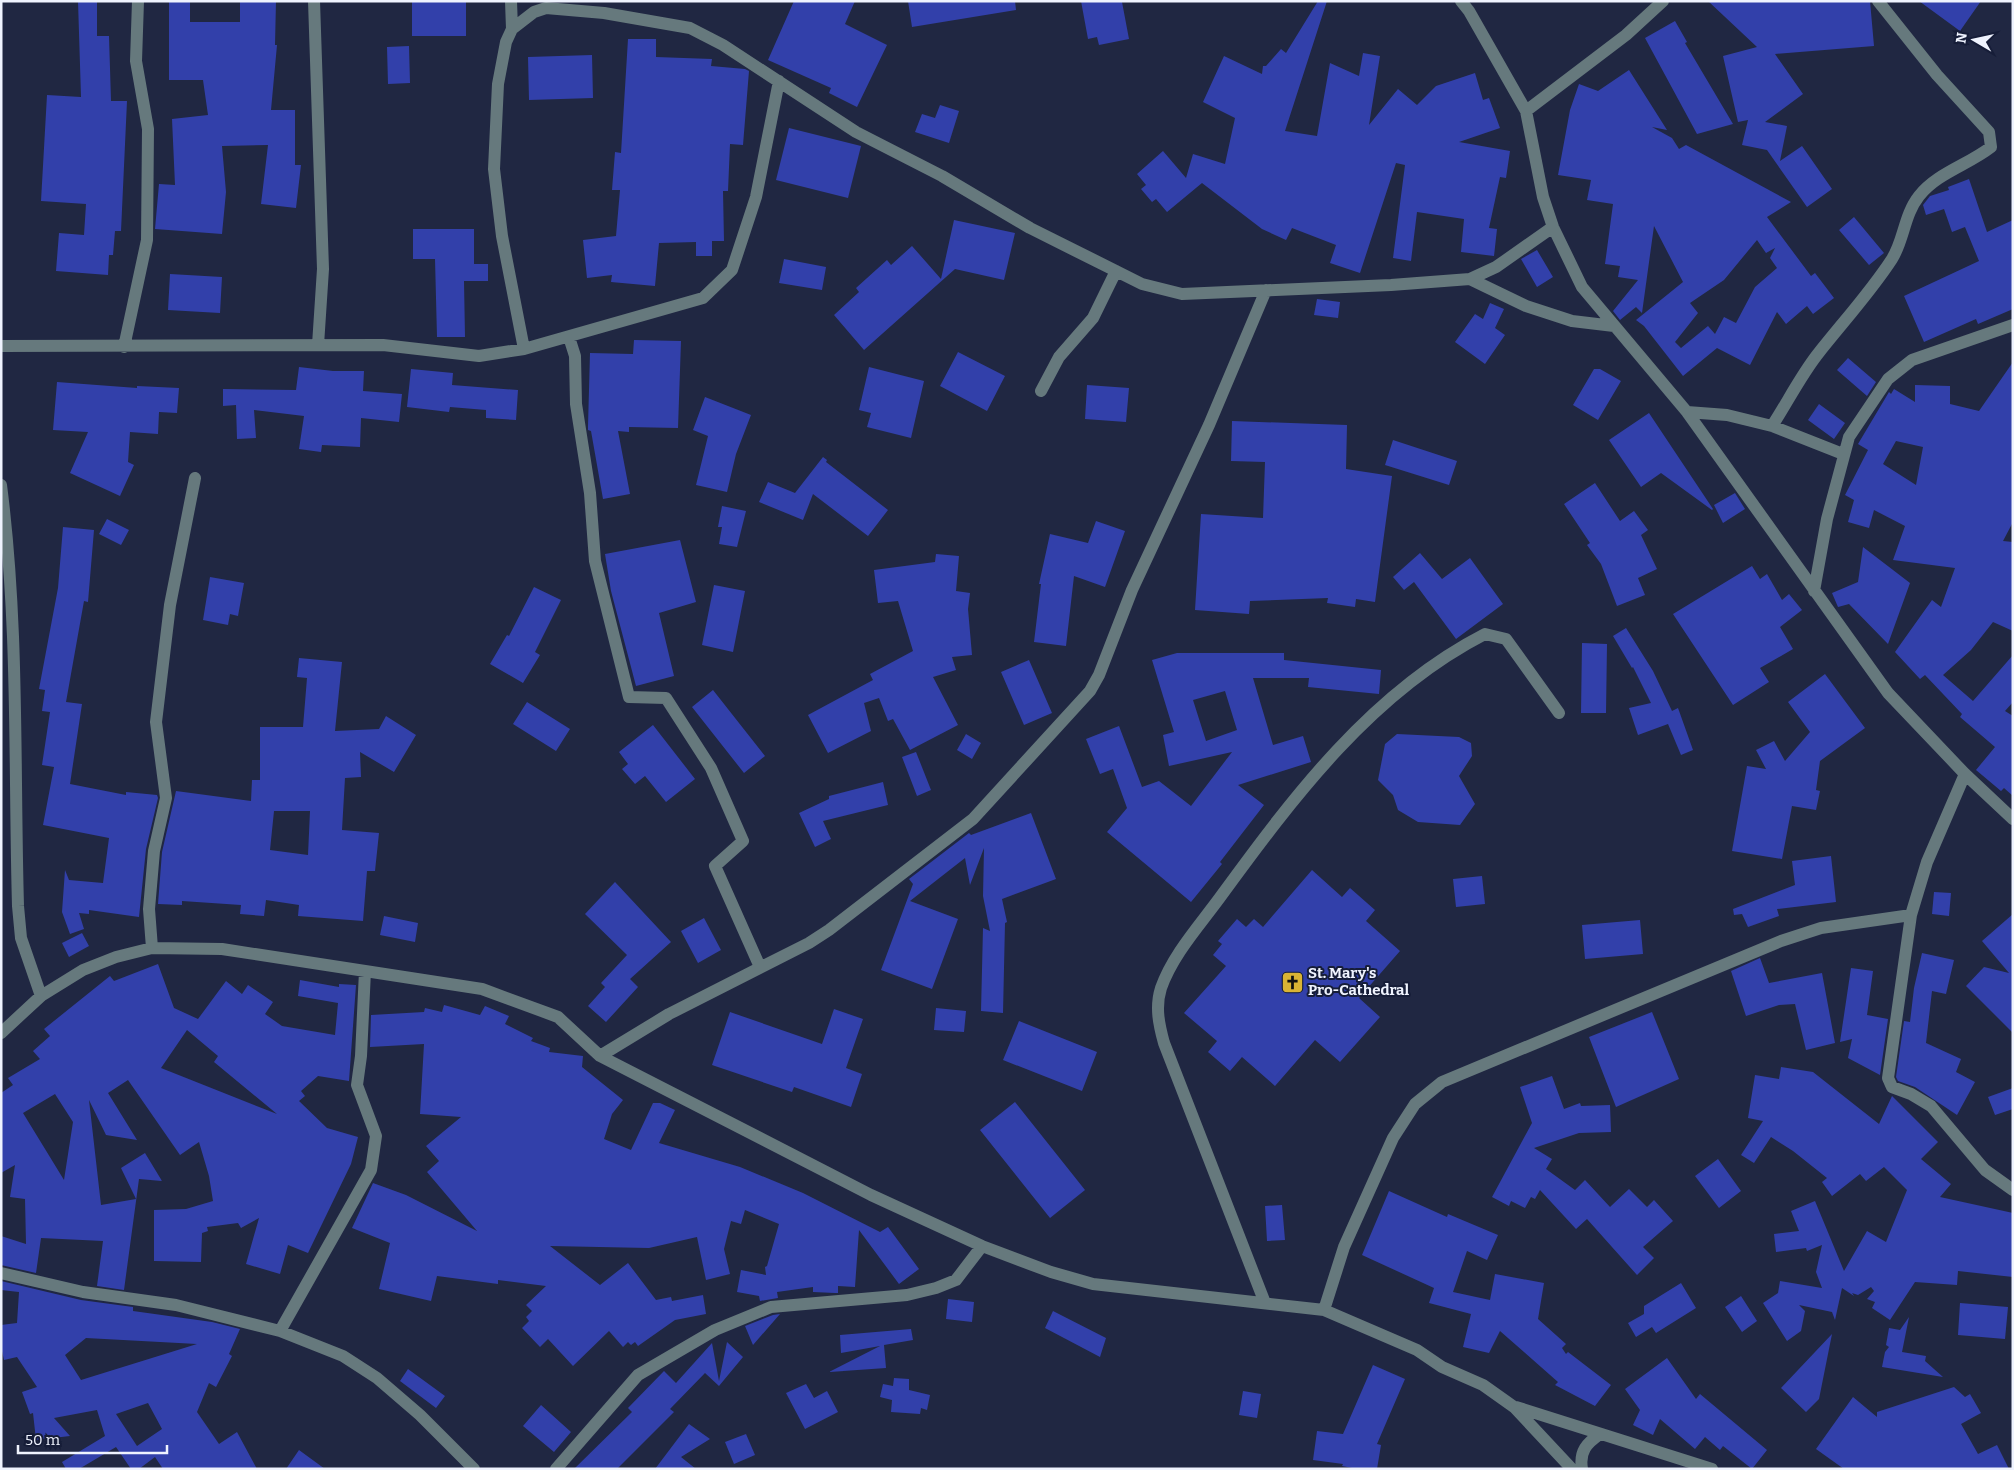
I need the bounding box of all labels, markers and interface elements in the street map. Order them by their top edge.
north arrow [1949,15,1999,65]
text: N [1952,31,1971,45]
place label: St. Mary's Pro-Cathedral [1308,964,1410,999]
church icon: St. Mary's Pro-Cathedral [1280,970,1304,994]
scale bar [18,1422,166,1454]
text: 50 m [25,1431,61,1449]

